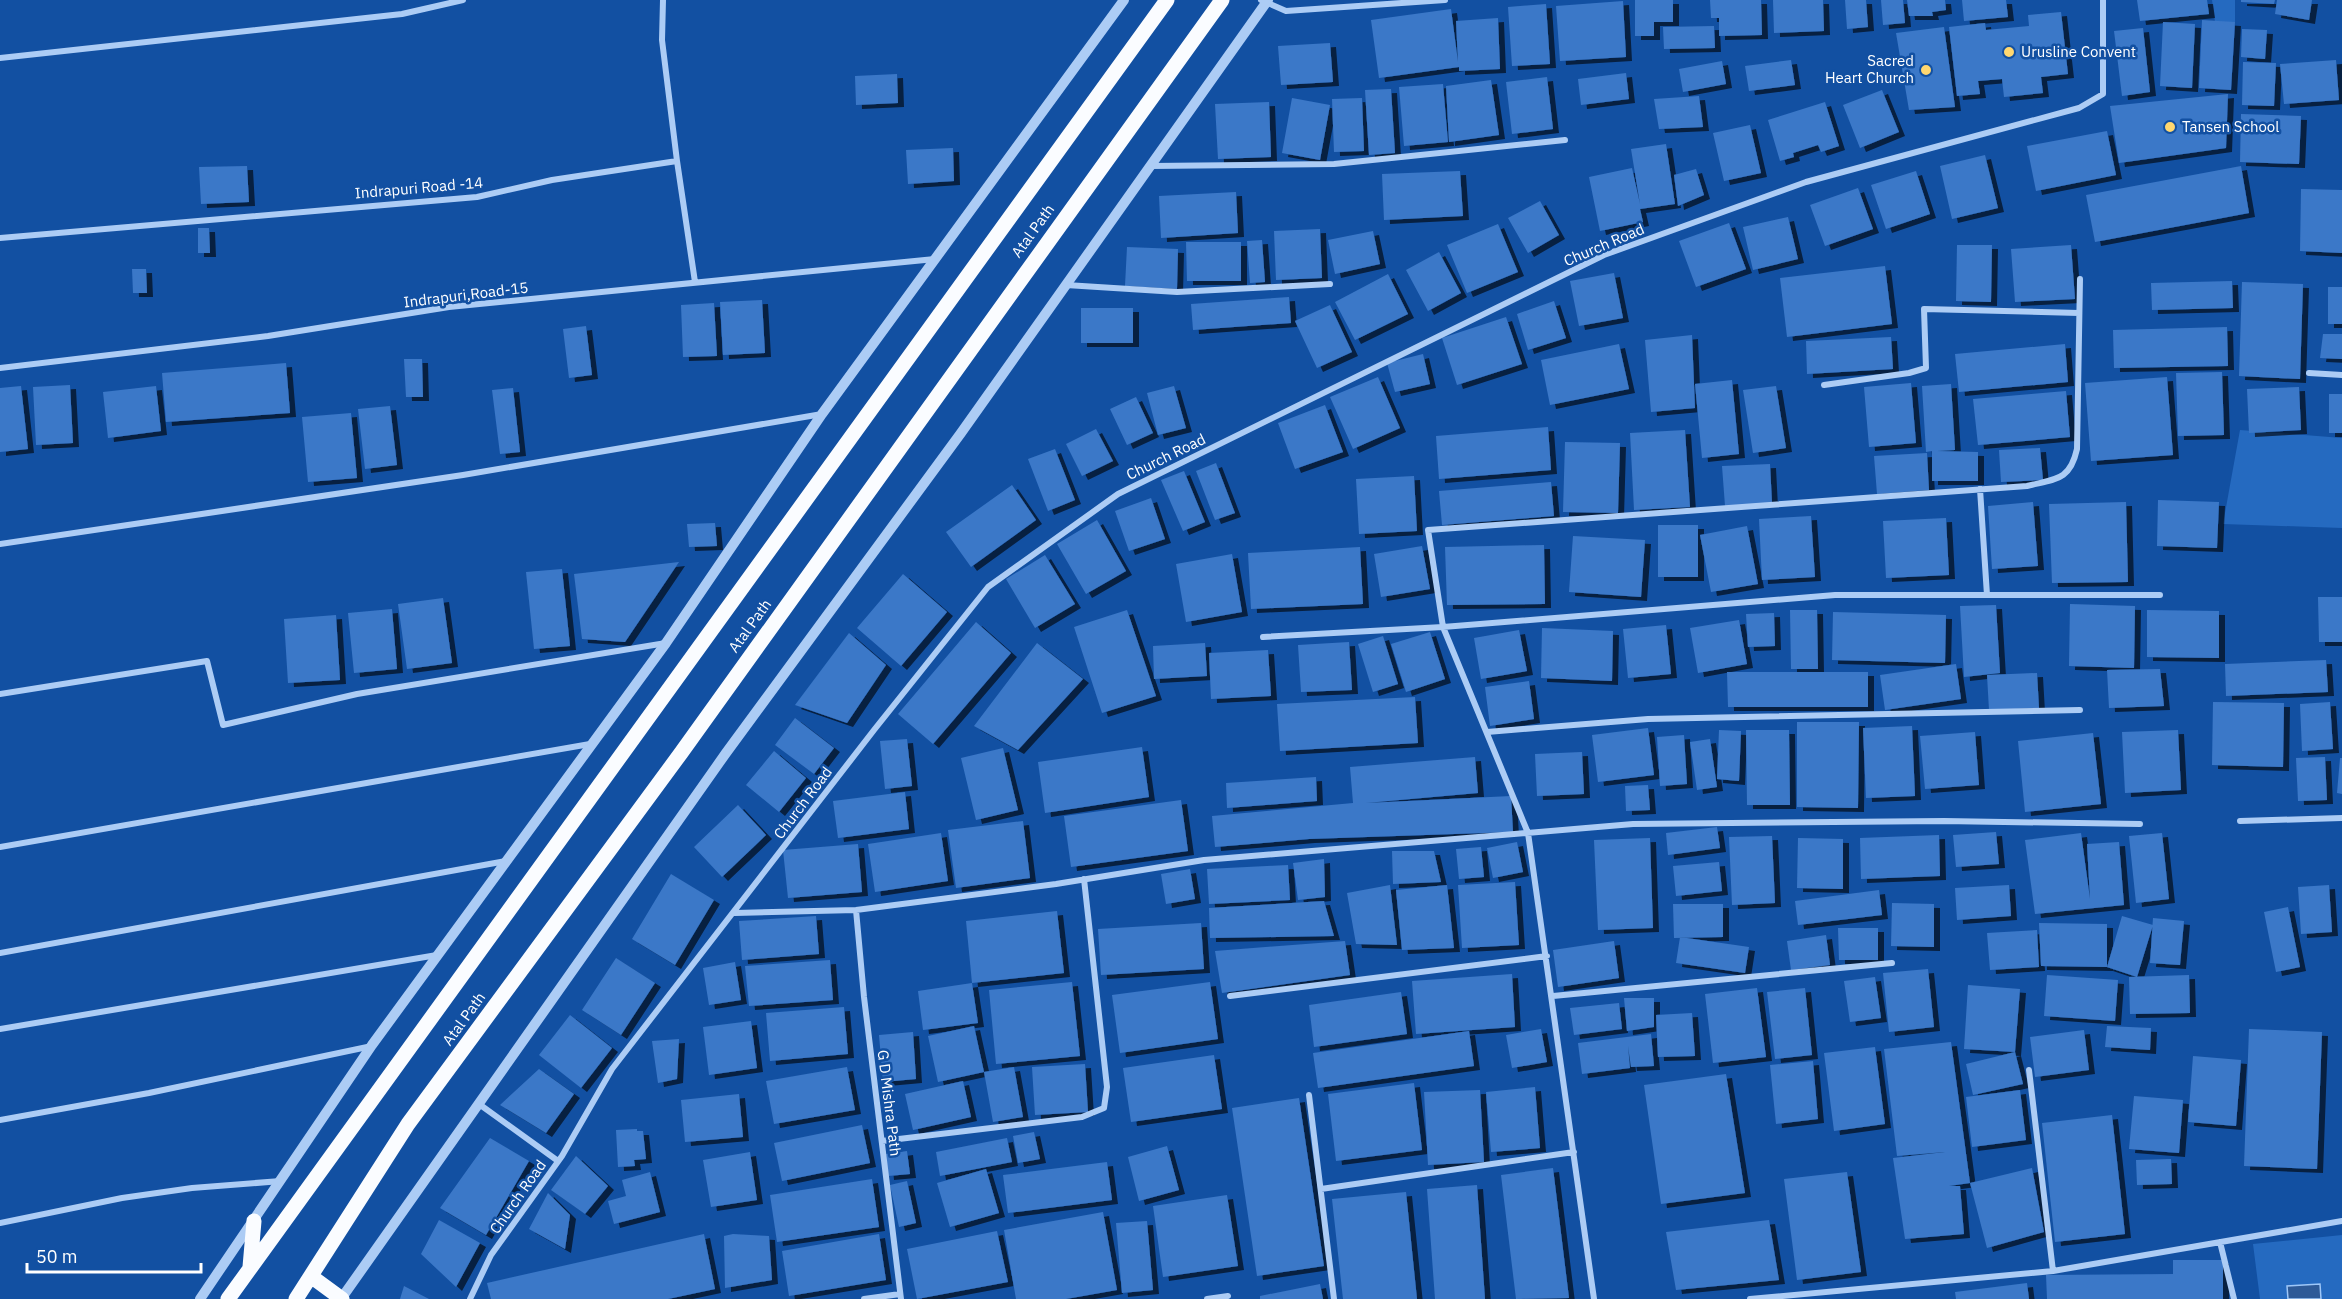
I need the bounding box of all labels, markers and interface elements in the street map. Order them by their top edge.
place label: Urusline Convent [2021,42,2136,61]
marker: Urusline Convent [2002,45,2016,59]
place label: Sacred Heart Church [1825,51,1914,87]
marker: Sacred Heart Church [1919,63,1933,77]
place label: Tansen School [2182,117,2279,136]
marker: Tansen School [2163,120,2177,134]
street label: Indrapuri Road -14 [354,172,484,203]
street label: Atal Path [1007,200,1058,261]
street label: Church Road [1561,219,1647,270]
street label: Indrapuri,Road-15 [402,277,529,312]
street label: Church Road [1123,429,1209,484]
street label: Atal Path [724,595,775,656]
street label: Church Road [769,763,836,843]
street label: Atal Path [438,988,489,1049]
street label: G D Mishra Path [874,1049,905,1157]
street label: Church Road [485,1156,550,1237]
scale bar [27,1236,201,1274]
text: 50 m [36,1245,78,1268]

